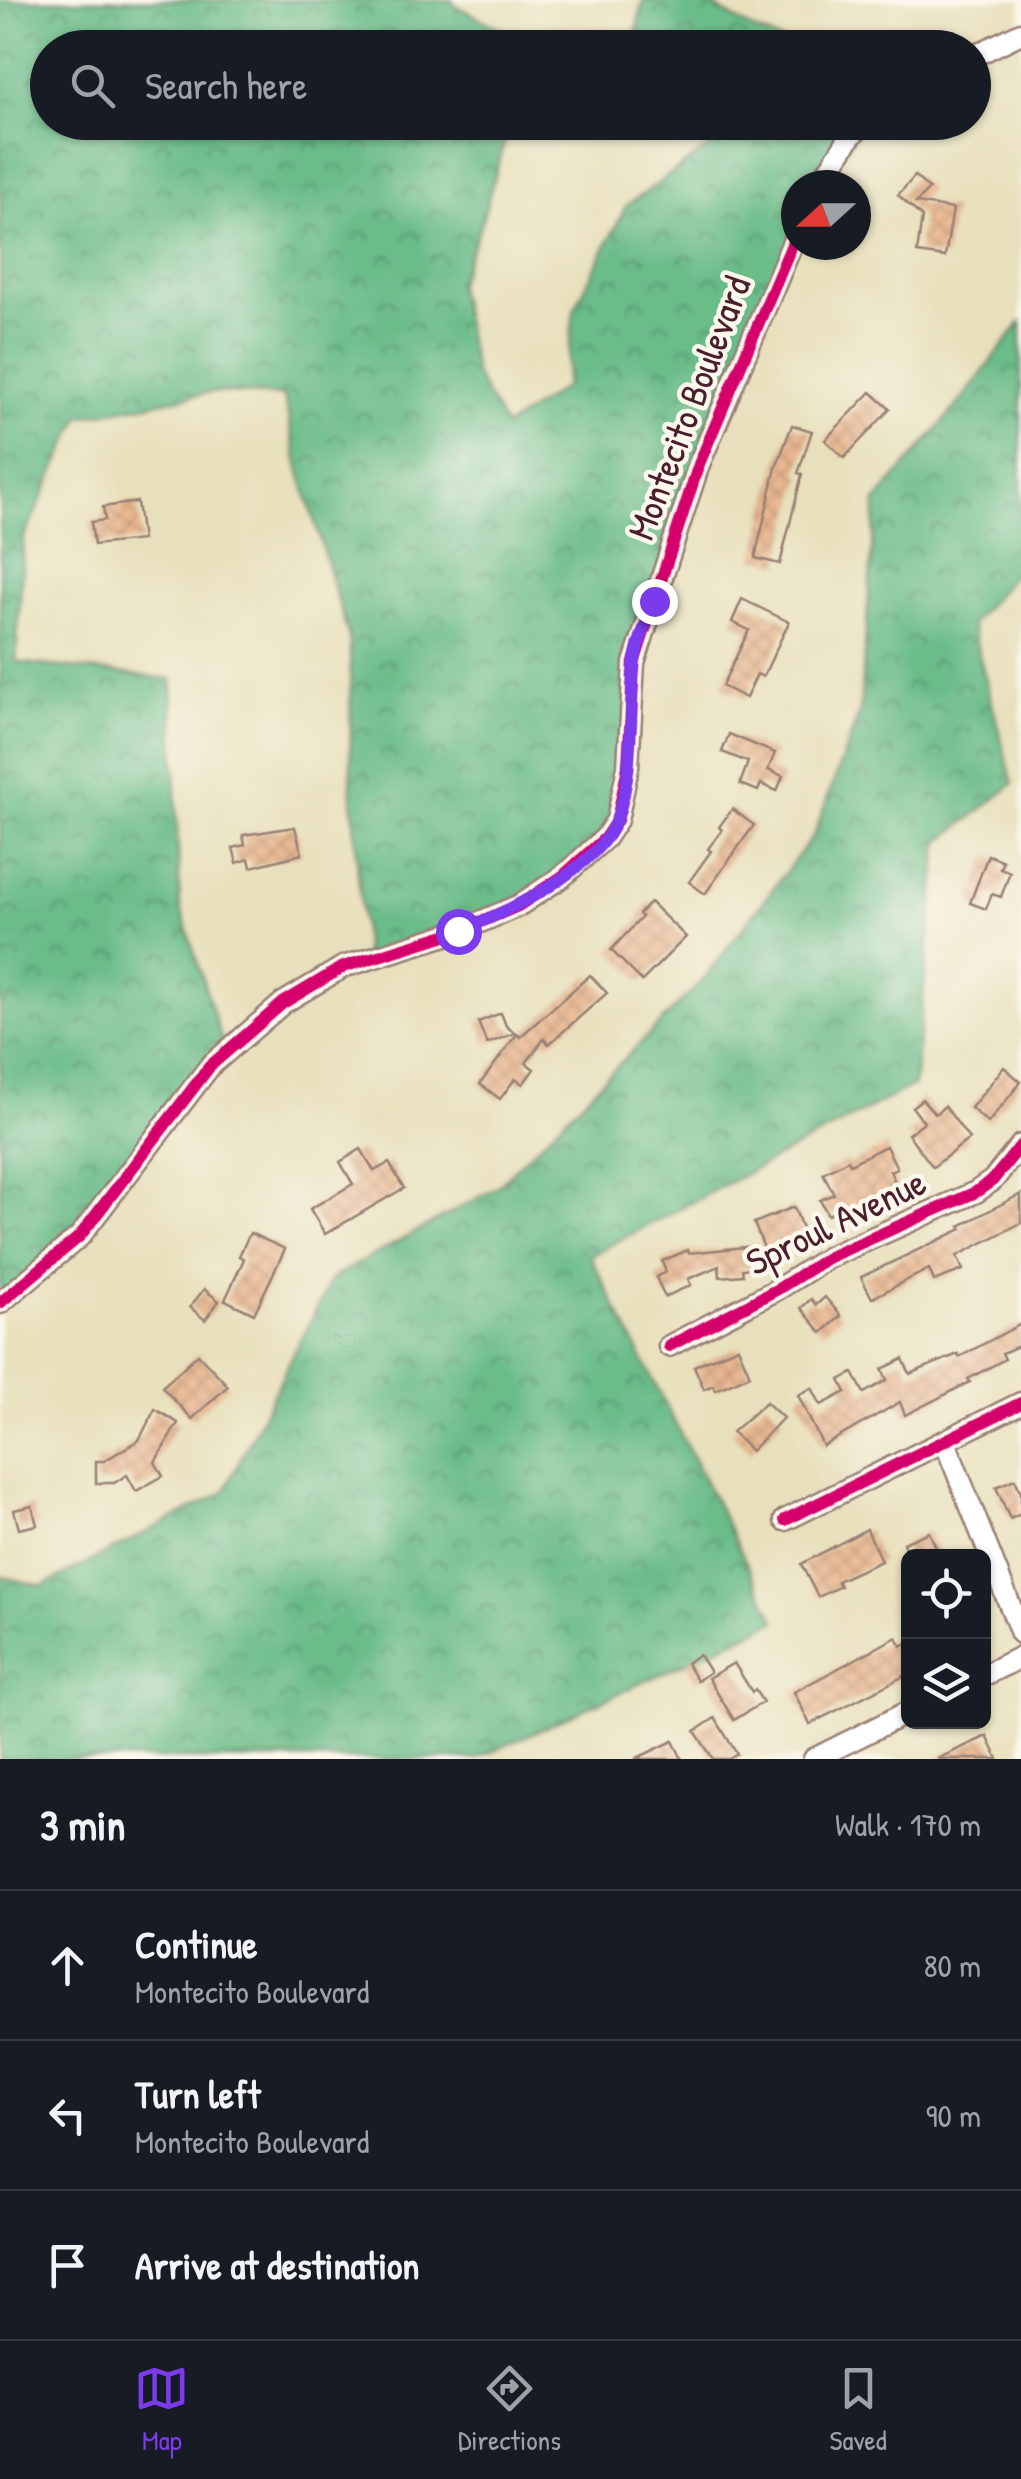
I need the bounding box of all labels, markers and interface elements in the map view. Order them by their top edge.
search box [30,30,991,140]
icon: search [65,58,120,113]
text: Search here [145,59,307,111]
north arrow [781,170,871,260]
street label: Montecito Boulevard [614,268,762,547]
route end [632,579,678,625]
route start [436,909,482,955]
street label: Sproul Avenue [737,1155,934,1287]
map controls [901,1549,991,1729]
button: locate [901,1549,991,1639]
button: layers [901,1639,991,1729]
text: 3 min [40,1796,125,1853]
text: Walk · 170 m [835,1803,981,1846]
text: Continue [135,1918,257,1970]
icon: ahead [40,1938,95,1993]
text: 80 m [924,1944,981,1987]
text: Montecito Boulevard [135,1970,369,2013]
text: Turn left [135,2068,260,2120]
icon: left [40,2088,95,2143]
text: 90 m [926,2094,981,2137]
text: Montecito Boulevard [135,2120,369,2163]
icon: arrive [40,2238,95,2293]
text: Arrive at destination [135,2239,419,2291]
tab: Map [134,2361,189,2459]
tab: Directions [458,2361,561,2459]
tab: Saved [830,2361,887,2459]

